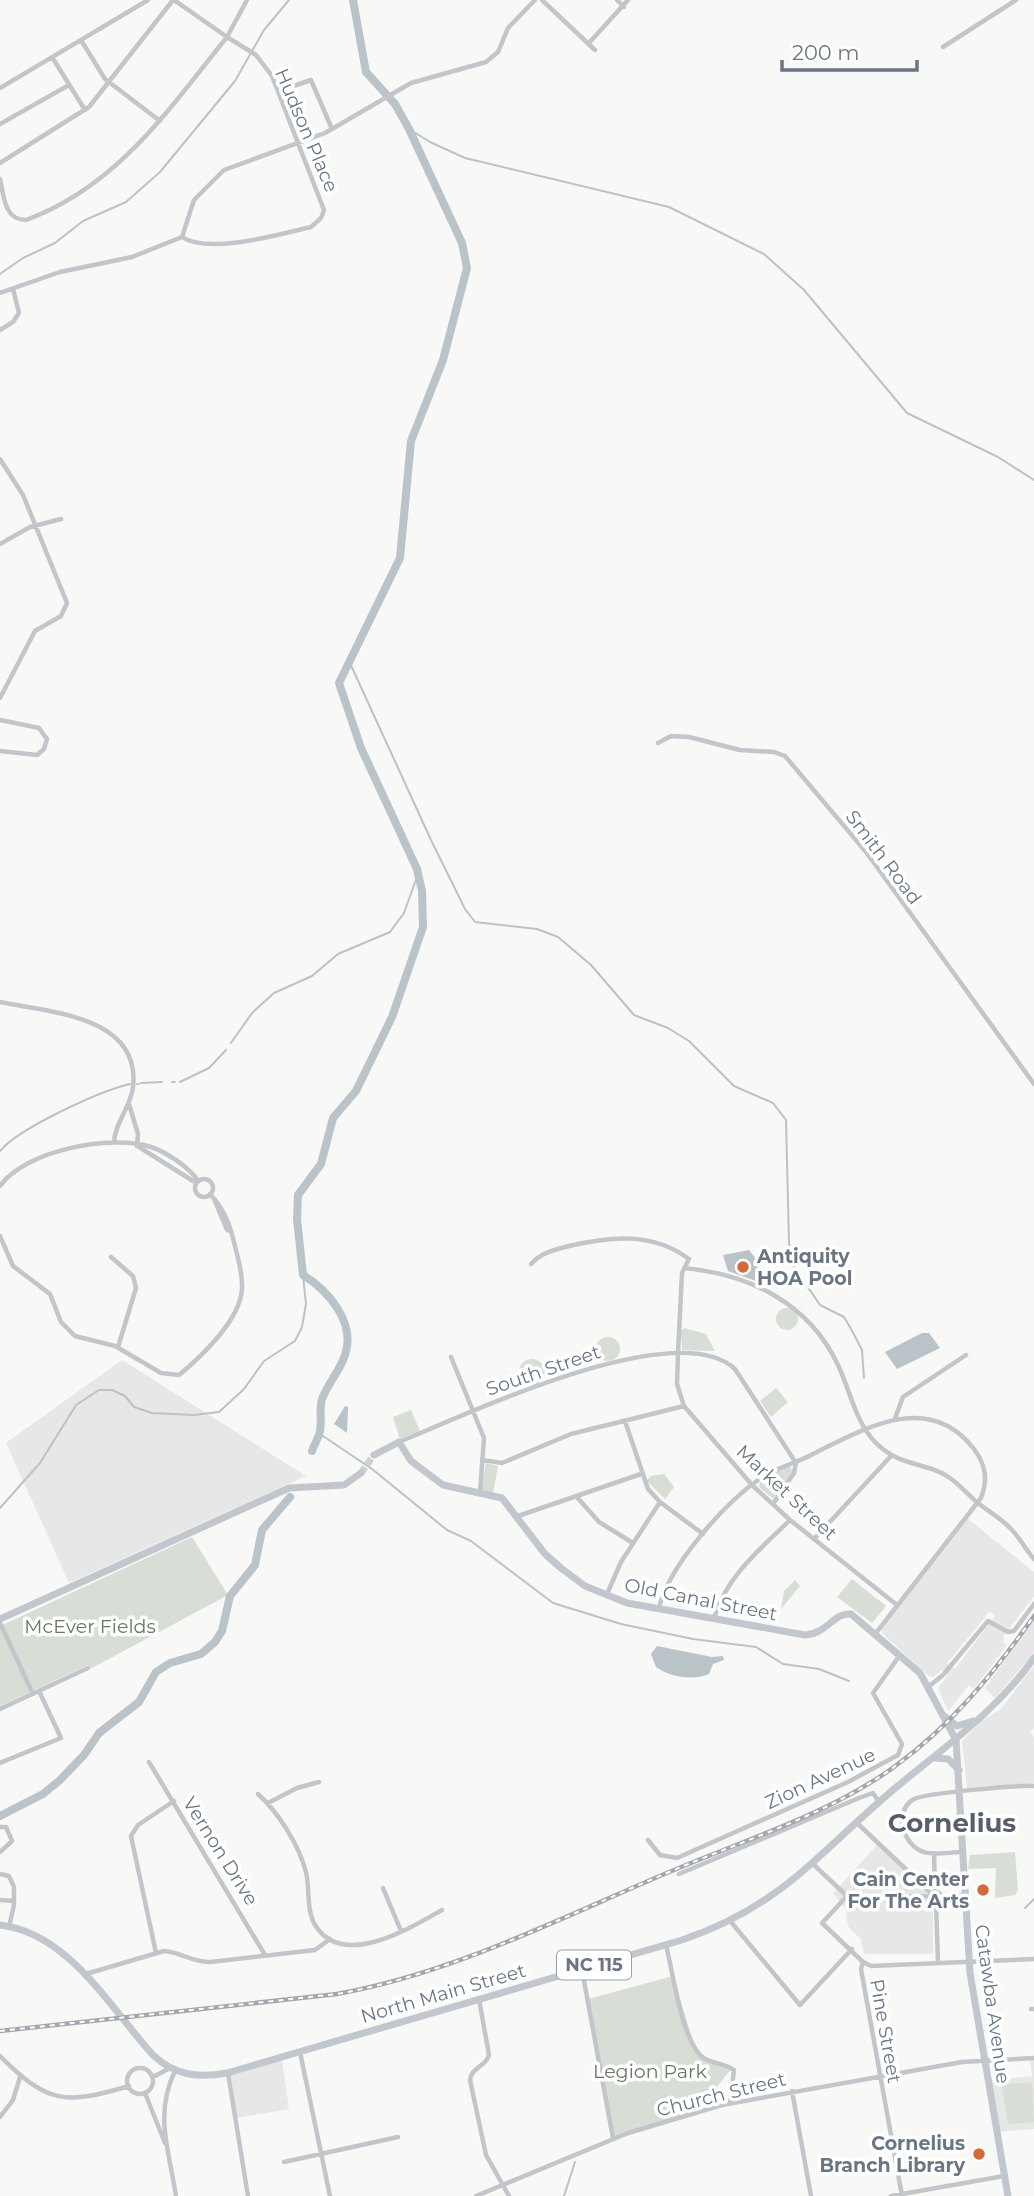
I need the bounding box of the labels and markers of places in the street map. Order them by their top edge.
place label: Antiquity HOA Pool [756,1245,852,1290]
marker: Antiquity HOA Pool [735,1259,751,1275]
place label: Cain Center For The Arts [847,1868,969,1913]
marker: Cain Center For The Arts [975,1882,991,1898]
place label: Cornelius Branch Library [819,2132,966,2177]
marker: Cornelius Branch Library [971,2146,987,2162]

